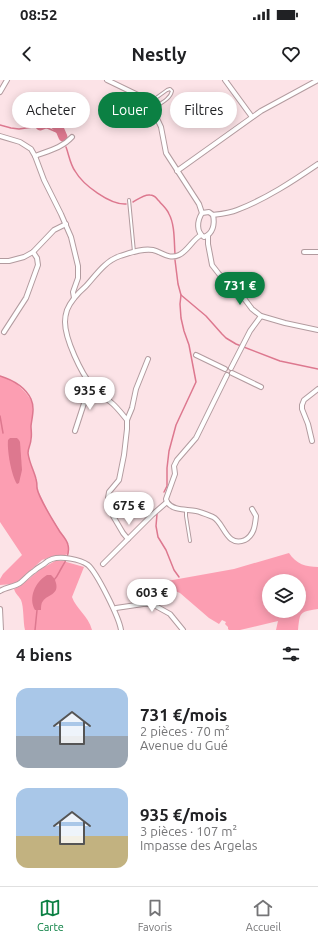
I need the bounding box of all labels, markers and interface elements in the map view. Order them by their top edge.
text: 08:52 [20,6,58,23]
icon: back [16,43,38,65]
icon: heart [280,43,302,65]
text: Nestly [132,44,186,64]
chip: Acheter [12,92,90,128]
chip: Louer [98,92,162,128]
chip: Filtres [170,92,237,128]
pin: 731 € [212,272,268,306]
text: 731 € [224,278,256,292]
pin: 935 € [62,377,118,411]
text: 935 € [74,383,106,397]
pin: 675 € [101,492,157,526]
text: 675 € [113,498,145,512]
map controls [262,574,306,618]
button: layers [262,574,306,618]
pin: 603 € [124,579,180,613]
text: 603 € [136,585,168,599]
icon: filters [280,643,302,665]
text: 4 biens [16,645,72,664]
icon: home [48,704,96,752]
text: 731 €/mois [140,705,227,724]
text: 2 pièces · 70 m² [140,724,230,738]
text: Avenue du Gué [140,738,228,752]
icon: home [48,804,96,852]
text: 935 €/mois [140,805,227,824]
text: 3 pièces · 107 m² [140,824,237,838]
text: Impasse des Argelas [140,838,257,852]
tab: Carte [37,897,64,933]
tab: Favoris [138,897,172,933]
tab: Accueil [246,897,281,933]

